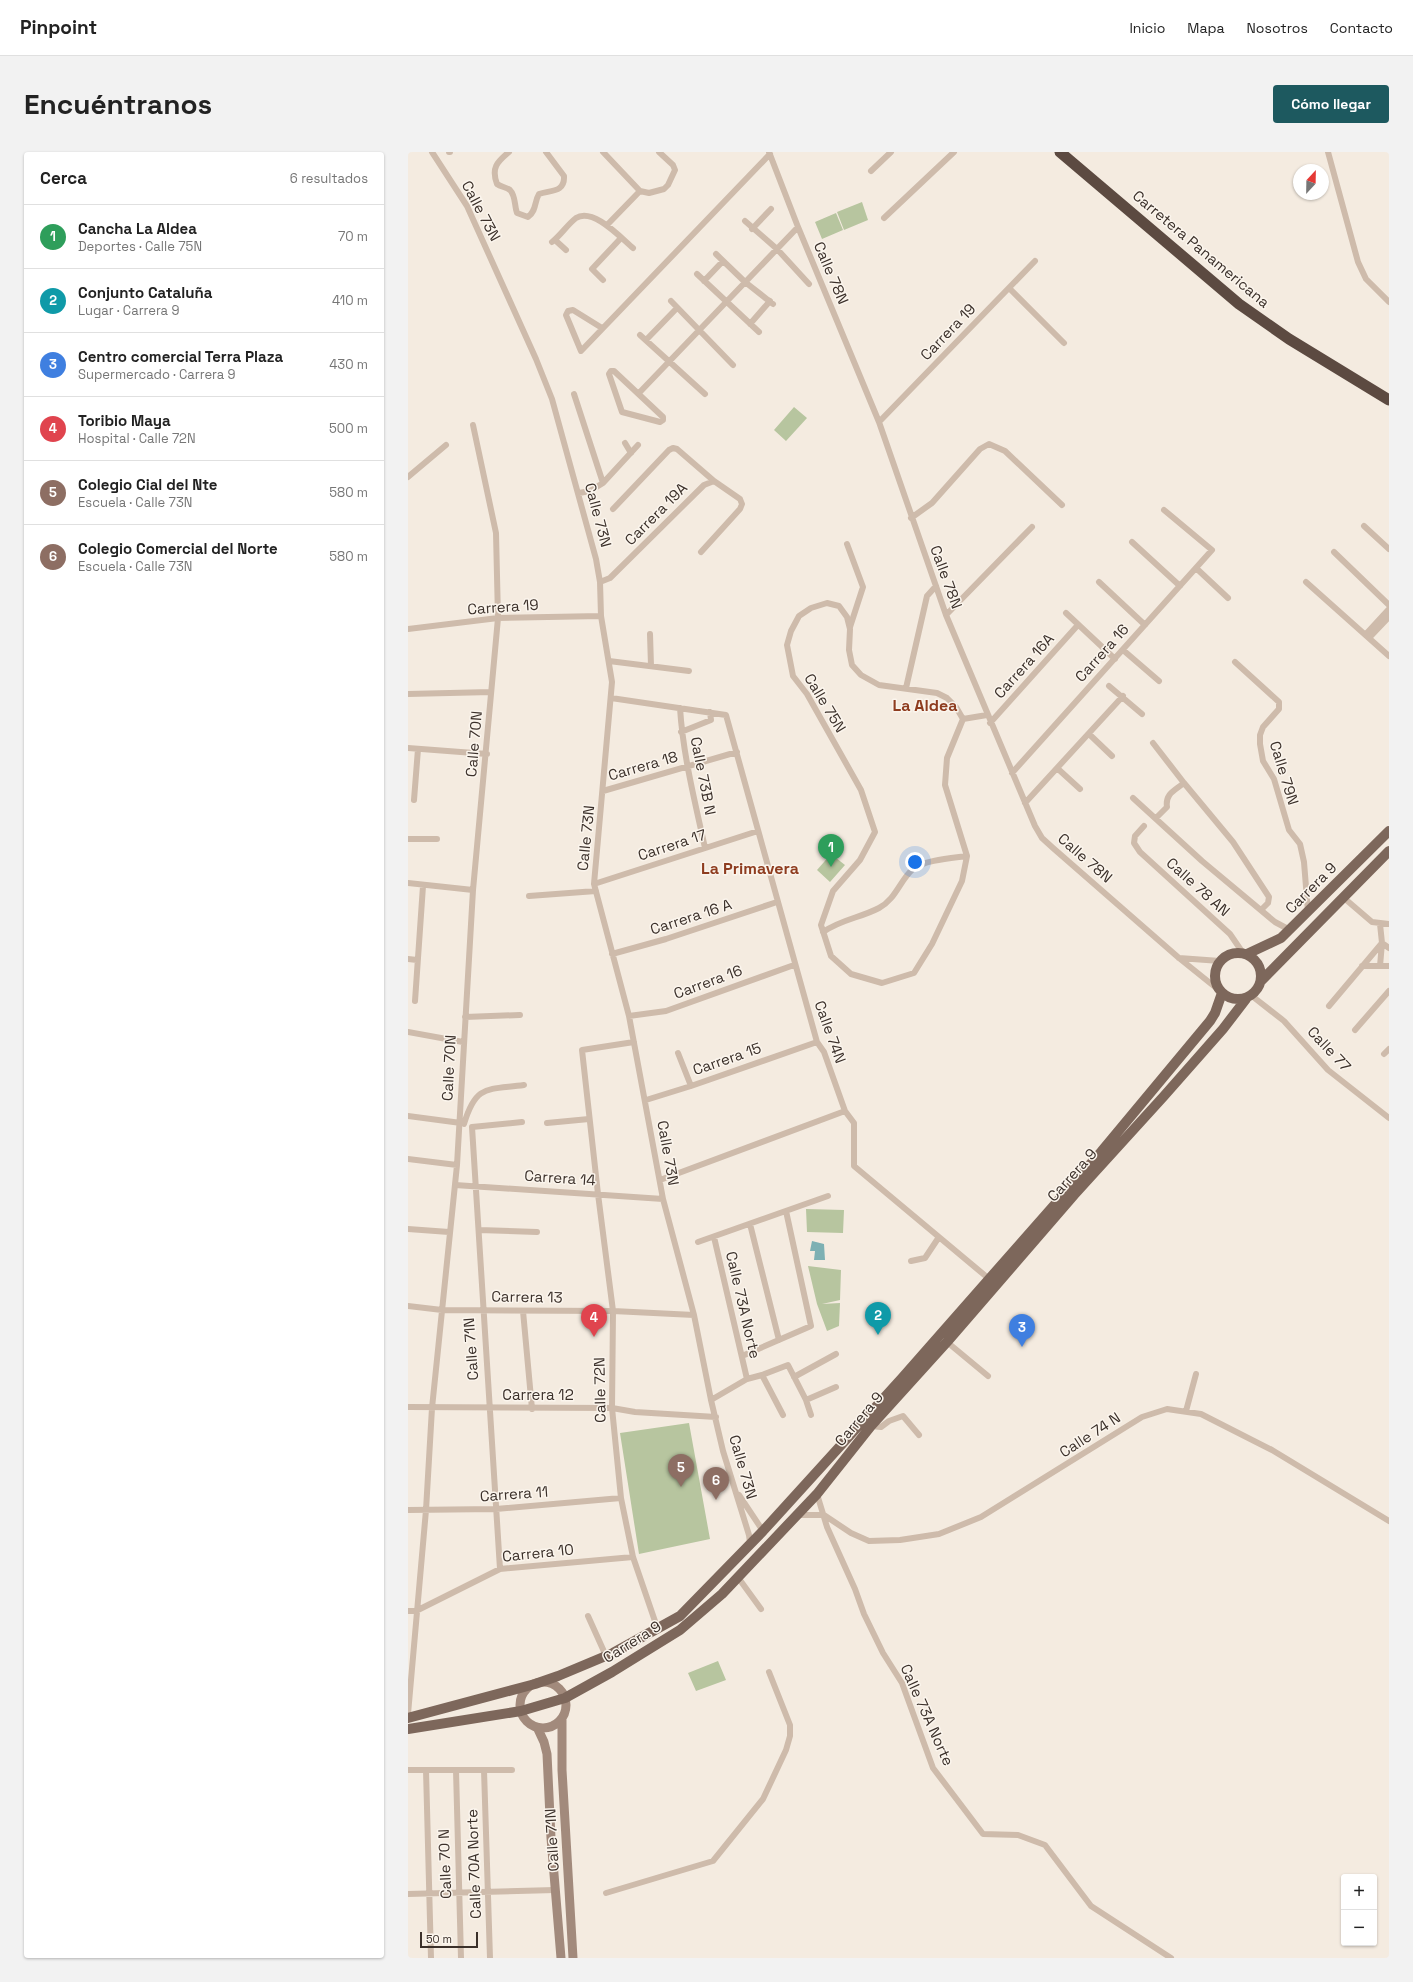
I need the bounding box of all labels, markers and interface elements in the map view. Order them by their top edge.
text: Pinpoint [20,15,97,40]
text: Inicio [1129,19,1165,37]
text: Mapa [1187,19,1225,37]
text: Nosotros [1247,19,1308,37]
text: Contacto [1330,19,1393,37]
button: Cómo llegar [1273,85,1389,123]
text: Encuéntranos [24,86,212,122]
north arrow [1293,164,1329,200]
text: Cerca [40,167,87,189]
text: 6 resultados [290,170,368,187]
street label: Calle 73N [458,177,505,244]
street label: Carretera Panamericana [1129,186,1274,312]
text: Cancha La Aldea [78,219,197,238]
text: 1 [50,228,56,245]
text: 70 m [338,228,368,245]
text: Deportes · Calle 75N [78,238,202,255]
street label: Calle 78N [810,239,853,307]
text: Conjunto Cataluña [78,283,212,302]
text: 2 [49,292,57,309]
text: 410 m [332,292,368,309]
street label: Carrera 19 [916,299,979,364]
text: Lugar · Carrera 9 [78,302,179,319]
text: Centro comercial Terra Plaza [78,347,283,366]
text: 3 [49,356,57,373]
text: 430 m [329,356,368,373]
text: Supermercado · Carrera 9 [78,366,236,383]
text: Toribio Maya [78,411,171,430]
text: 4 [49,420,57,437]
text: 500 m [329,420,368,437]
text: Hospital · Calle 72N [78,430,196,447]
text: Colegio Cial del Nte [78,475,217,494]
street label: Carrera 19A [620,478,691,549]
street label: Calle 73N [581,481,616,549]
text: 5 [49,484,57,501]
text: 580 m [329,484,368,501]
text: Escuela · Calle 73N [78,494,192,511]
text: Colegio Comercial del Norte [78,539,278,558]
street label: Calle 78N [926,543,967,611]
text: 6 [49,548,57,565]
text: 580 m [329,548,368,565]
text: Escuela · Calle 73N [78,558,192,575]
street label: Carrera 19 [467,595,539,618]
street label: Carrera 16 [1071,620,1133,686]
street label: Carrera 16A [989,629,1058,702]
street label: Calle 75N [800,670,851,736]
district label: La Aldea [893,695,957,716]
street label: Calle 70N [461,710,486,778]
street label: Calle 73B N [687,735,720,817]
street label: Calle 79N [1266,739,1303,807]
street label: Carrera 18 [606,747,680,785]
street label: Calle 73N [573,804,598,872]
street label: Carrera 17 [635,825,708,864]
street label: Calle 78N [1054,829,1116,886]
pin: 1 [818,834,844,867]
your location [905,852,925,872]
street label: Calle 78 AN [1163,853,1234,920]
district label: La Primavera [701,858,799,879]
street label: Carrera 9 [1281,858,1340,917]
street label: Carrera 16 A [648,894,735,939]
street label: Carrera 16 [671,960,745,1003]
street label: Calle 74N [810,998,851,1066]
street label: Calle 77 [1304,1022,1355,1075]
street label: Calle 70N [437,1034,460,1102]
street label: Carrera 15 [690,1038,764,1079]
street label: Calle 73N [653,1119,684,1187]
street label: Carrera 9 [1043,1144,1101,1205]
street label: Carrera 14 [524,1166,596,1189]
street label: Calle 73A Norte [722,1249,765,1360]
street label: Carrera 13 [491,1286,563,1307]
pin: 2 [865,1302,891,1335]
pin: 4 [581,1304,607,1337]
pin: 3 [1009,1314,1035,1347]
street label: Calle 71N [459,1317,482,1381]
street label: Calle 72N [589,1357,610,1423]
street label: Carrera 12 [502,1385,574,1404]
street label: Carrera 9 [830,1388,887,1450]
street label: Calle 74 N [1056,1408,1124,1461]
street label: Calle 73N [725,1433,762,1501]
pin: 5 [668,1454,694,1487]
pin: 6 [703,1467,729,1500]
street label: Carrera 11 [479,1482,549,1505]
street label: Carrera 10 [501,1539,575,1566]
street label: Carrera 9 [599,1616,664,1667]
street label: Calle 73A Norte [897,1661,958,1769]
street label: Calle 71N [540,1808,563,1872]
street label: Calle 70A Norte [462,1809,485,1919]
street label: Calle 70 N [434,1829,455,1899]
map controls [1341,1874,1377,1946]
button: + [1341,1874,1377,1910]
button: − [1341,1910,1377,1946]
scale bar [420,1930,478,1949]
text: 50 m [426,1932,452,1946]

